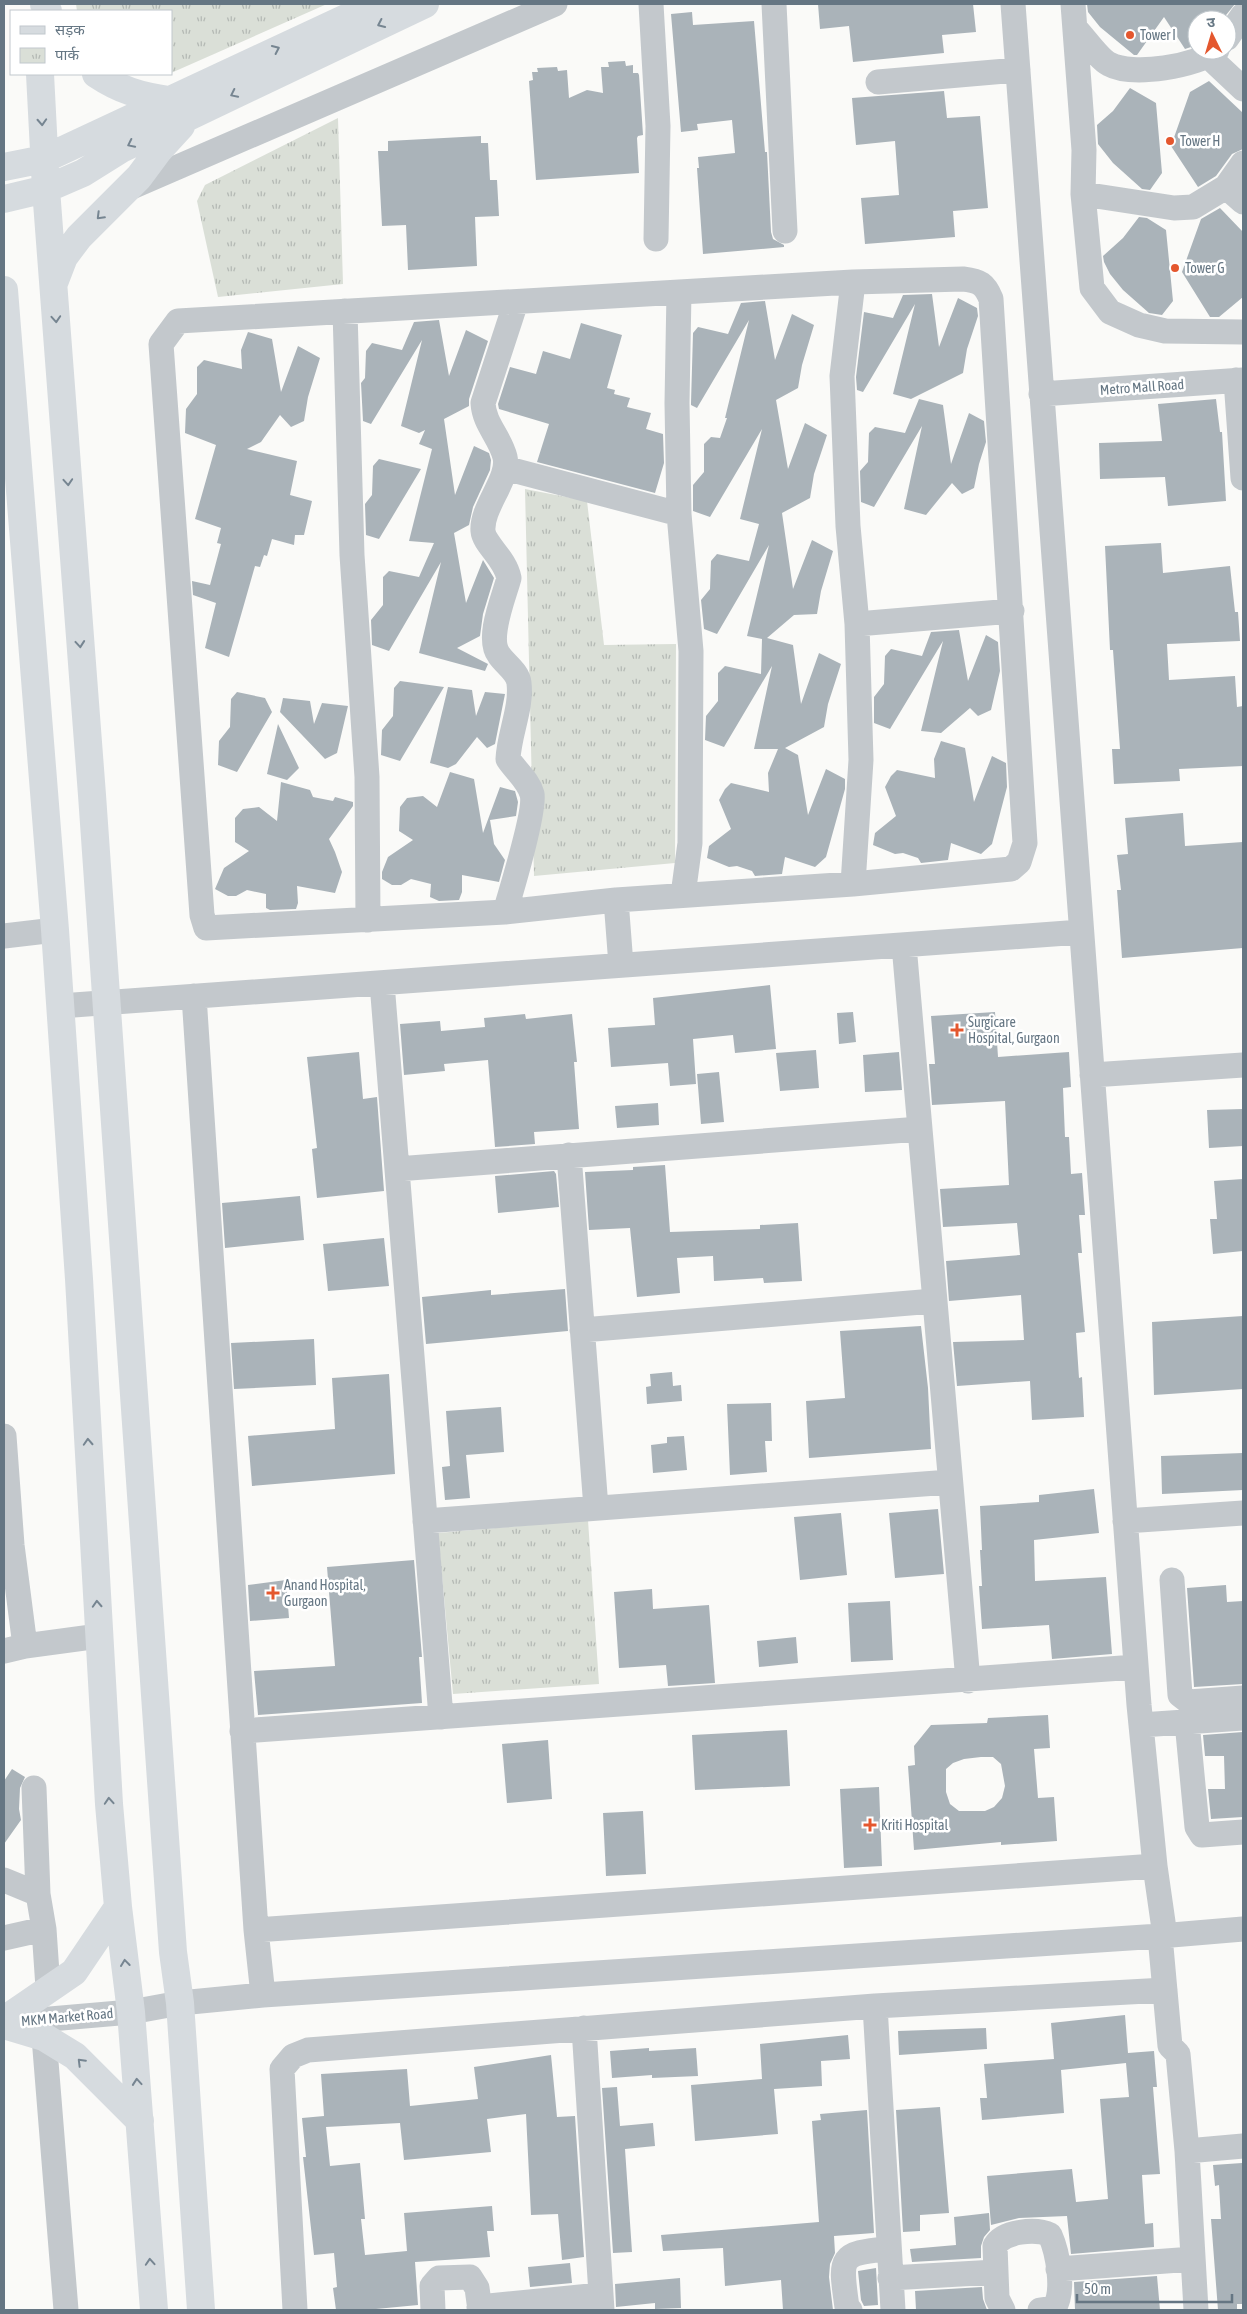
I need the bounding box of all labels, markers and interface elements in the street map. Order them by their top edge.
legend [10,10,172,75]
north arrow [1187,10,1237,60]
text: उ [1206,14,1216,30]
one-way arrow [377,18,386,29]
text: सड़क [55,21,85,38]
place label: Tower I [1140,27,1176,43]
marker: Tower I [1124,29,1136,41]
one-way arrow [271,45,280,56]
text: पार्क [55,46,79,63]
one-way arrow [230,88,239,99]
one-way arrow [37,119,48,127]
place label: Tower H [1180,133,1221,149]
marker: Tower H [1164,135,1176,147]
one-way arrow [127,138,136,148]
one-way arrow [97,211,106,220]
place label: Tower G [1185,260,1225,276]
marker: Tower G [1169,262,1181,274]
one-way arrow [50,316,61,324]
street label: Metro Mall Road [1099,376,1185,398]
one-way arrow [62,478,73,486]
one-way arrow [74,640,85,648]
place label: Surgicare Hospital, Gurgaon [968,1014,1060,1046]
marker: Surgicare Hospital, Gurgaon [950,1023,964,1037]
one-way arrow [82,1438,93,1446]
place label: Anand Hospital, Gurgaon [284,1577,366,1609]
marker: Anand Hospital, Gurgaon [266,1586,280,1600]
one-way arrow [92,1600,103,1608]
one-way arrow [103,1797,114,1805]
place label: Kriti Hospital [881,1817,948,1833]
marker: Kriti Hospital [863,1818,877,1832]
one-way arrow [120,1959,131,1967]
street label: MKM Market Road [20,2005,114,2029]
one-way arrow [77,2059,86,2068]
one-way arrow [131,2078,142,2086]
one-way arrow [145,2257,156,2265]
scale bar [1077,2272,1232,2304]
text: 50 m [1084,2280,1111,2297]

